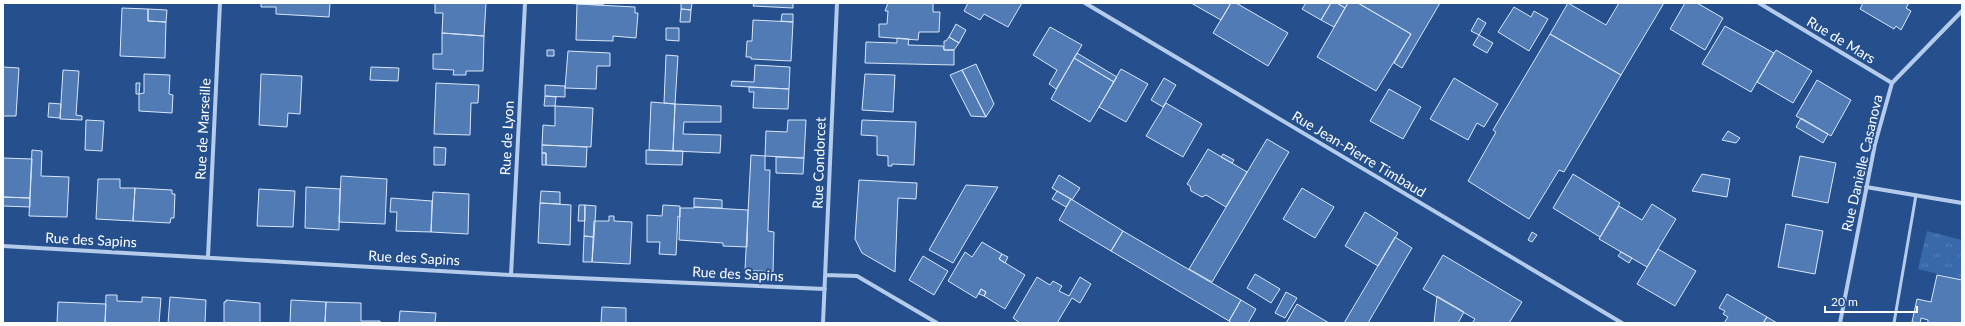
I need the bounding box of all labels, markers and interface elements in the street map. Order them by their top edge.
street label: Rue de Mars [1804,12,1879,67]
street label: Rue de Marseille [191,78,214,180]
street label: Rue Danielle Casanova [1838,93,1886,233]
street label: Rue de Lyon [496,100,517,176]
street label: Rue Jean-Pierre Timbaud [1289,107,1429,200]
street label: Rue Condorcet [808,117,829,209]
street label: Rue des Sapins [45,229,137,250]
street label: Rue des Sapins [368,247,460,268]
street label: Rue des Sapins [692,263,784,284]
scale bar [1825,288,1917,314]
text: 20 m [1831,294,1858,309]

